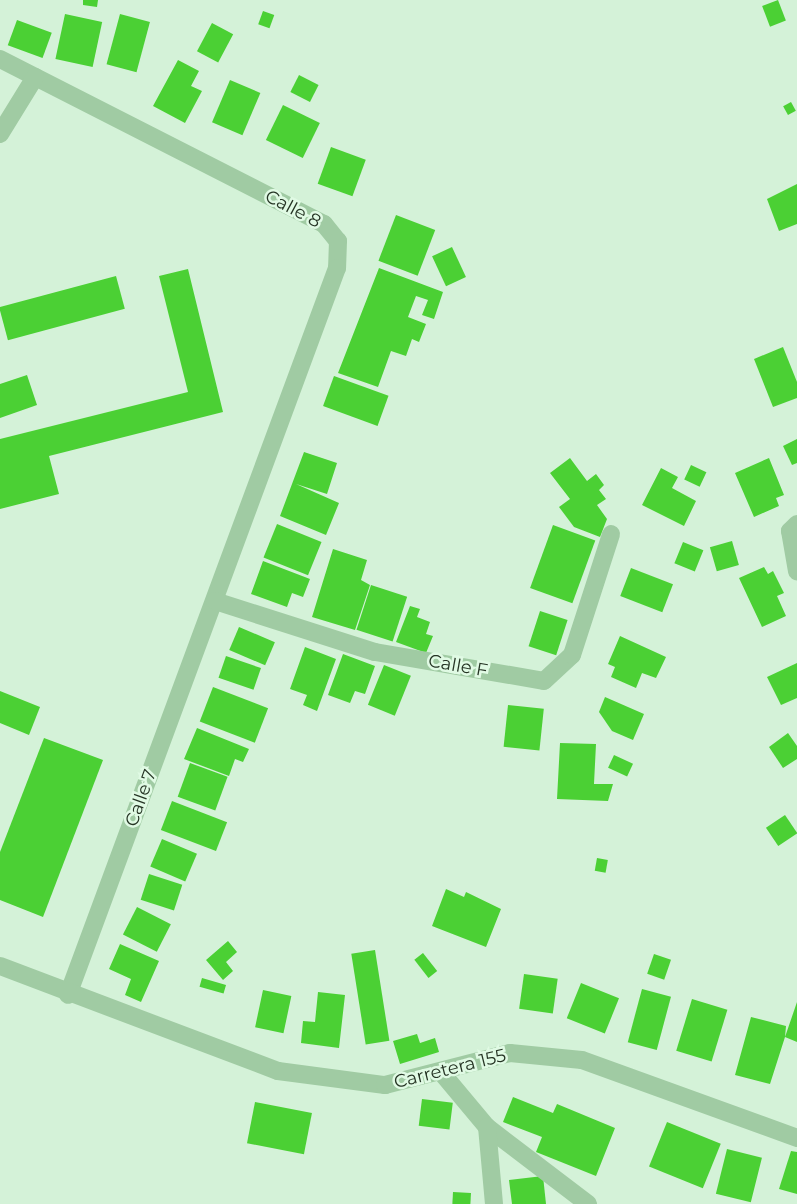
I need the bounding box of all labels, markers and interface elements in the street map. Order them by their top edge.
street label: Calle 8 [261,185,325,233]
street label: Calle F [427,650,489,682]
street label: Calle 7 [121,767,161,829]
street label: Carretera 155 [392,1045,508,1093]

